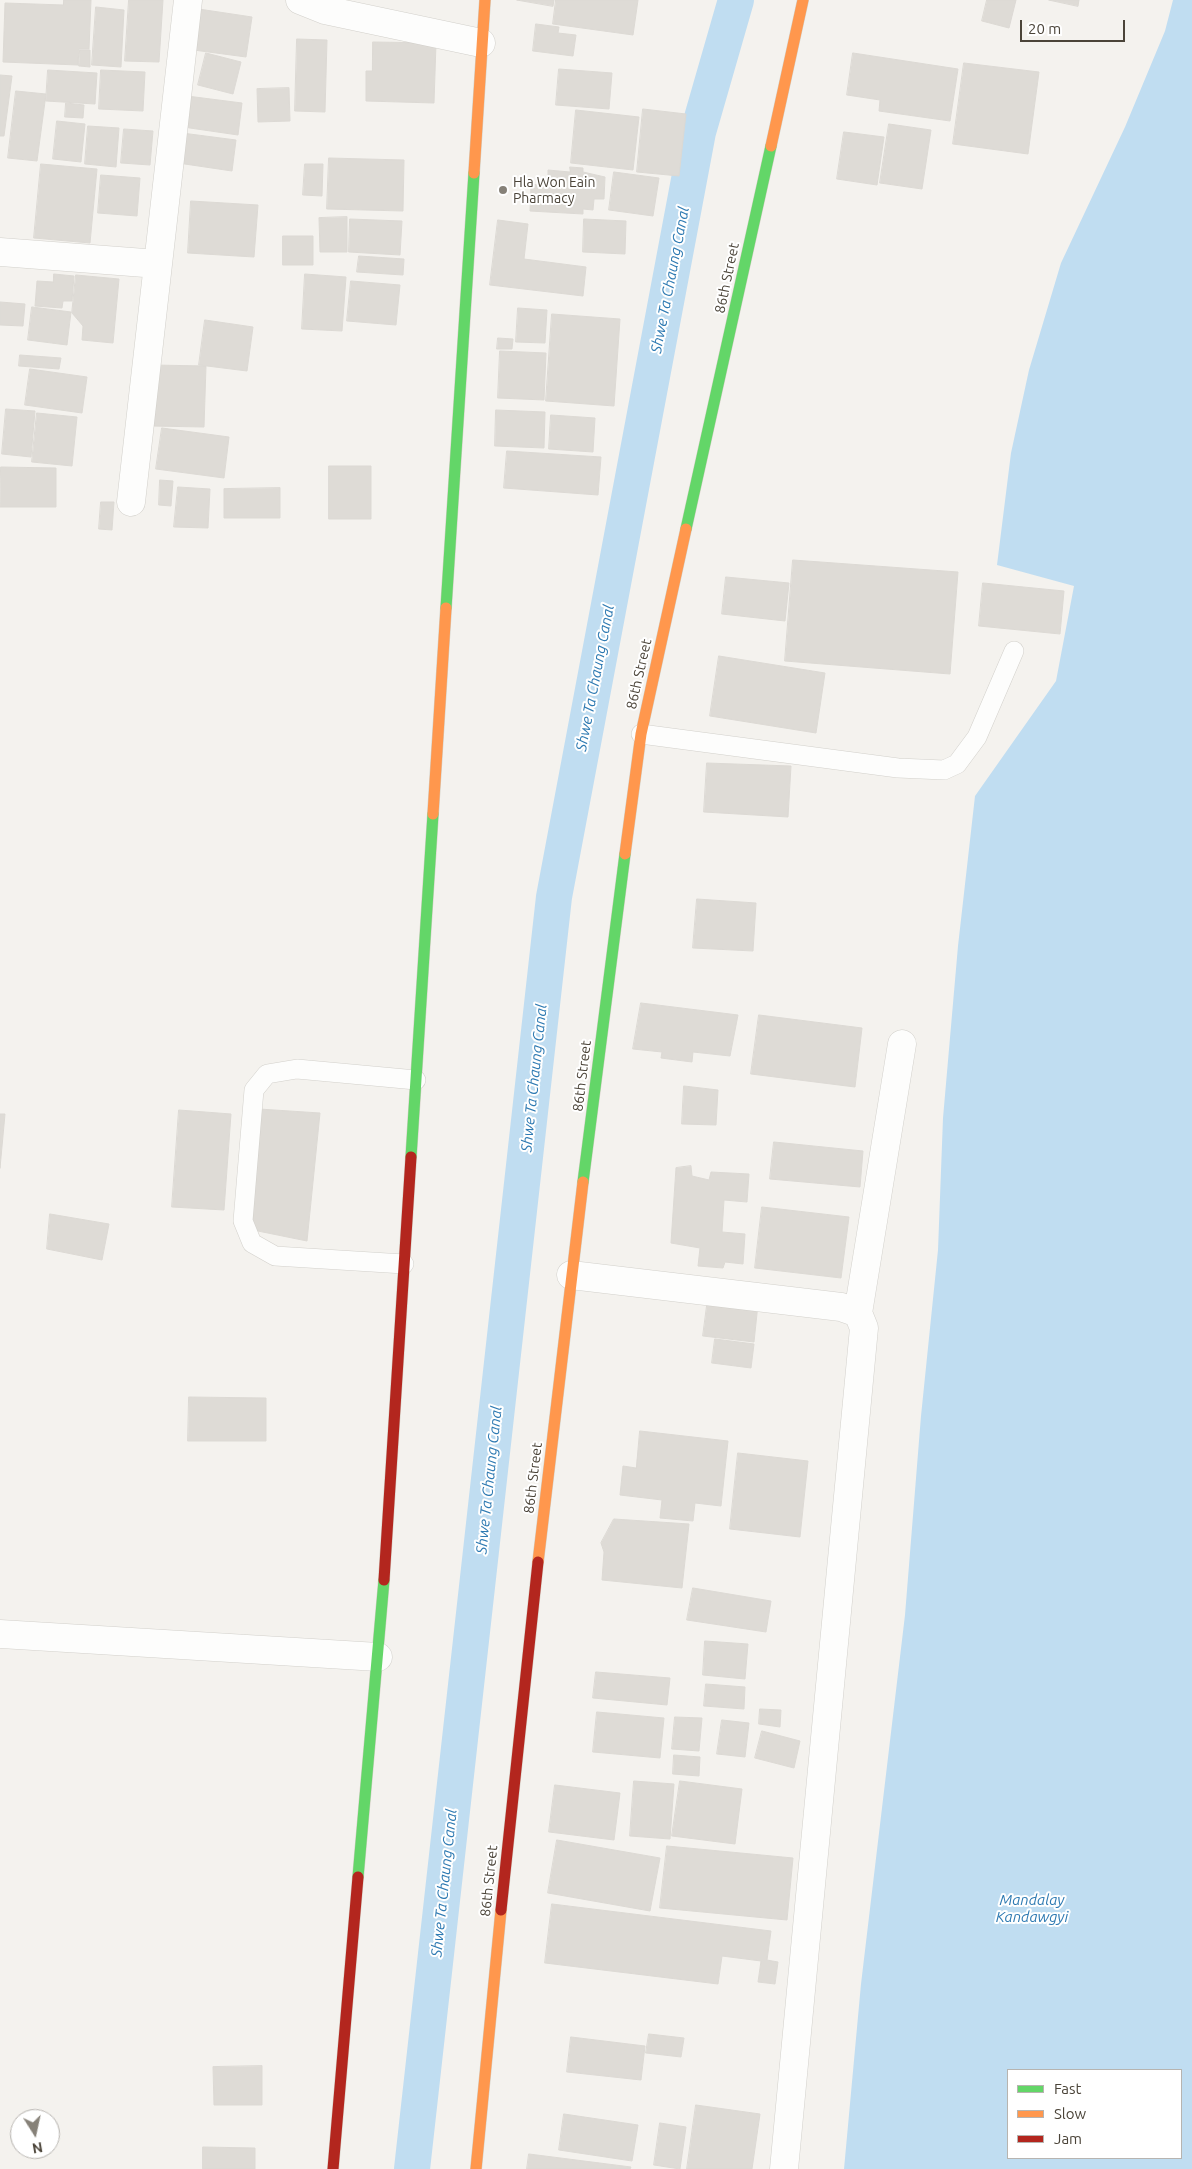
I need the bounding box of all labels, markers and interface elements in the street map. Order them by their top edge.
scale bar [1022,10,1127,42]
text: 20 m [1028,20,1061,37]
place label: Hla Won Eain Pharmacy [513,174,595,206]
marker: Hla Won Eain Pharmacy [497,184,509,196]
water label: Shwe Ta Chaung Canal [647,205,693,355]
street label: 86th Street [711,241,743,315]
water label: Shwe Ta Chaung Canal [572,603,618,753]
street label: 86th Street [623,637,655,711]
water label: Shwe Ta Chaung Canal [517,1003,551,1153]
street label: 86th Street [569,1039,595,1113]
water label: Shwe Ta Chaung Canal [472,1405,506,1555]
street label: 86th Street [520,1441,546,1515]
water label: Shwe Ta Chaung Canal [427,1808,461,1958]
street label: 86th Street [477,1845,501,1917]
water label: Mandalay Kandawgyi [996,1891,1068,1926]
legend [1007,2069,1182,2159]
text: Fast [1054,2080,1081,2097]
text: Slow [1054,2105,1086,2122]
north arrow [10,2109,60,2159]
text: Jam [1054,2130,1082,2147]
text: N [31,2139,44,2157]

